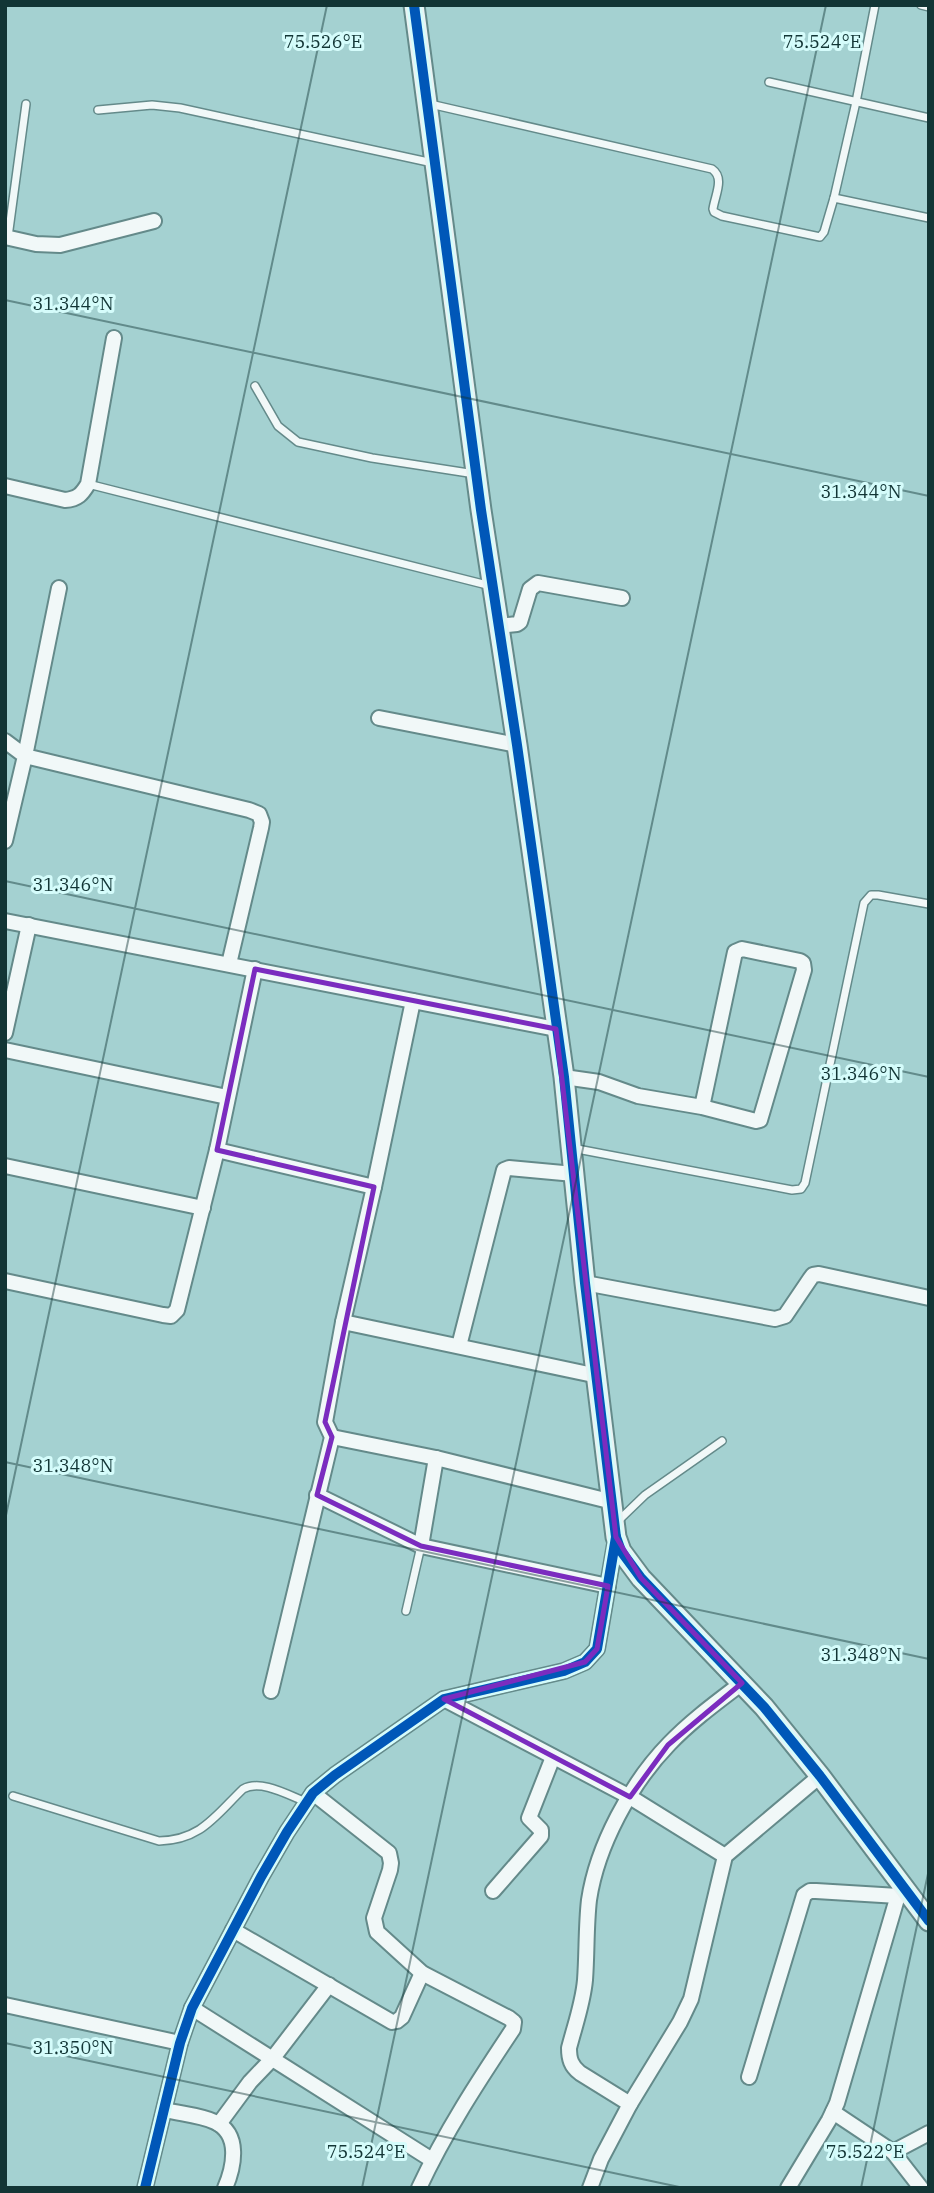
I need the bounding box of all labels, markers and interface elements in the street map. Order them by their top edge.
text: 75.526°E [284,30,362,53]
text: 75.524°E [783,30,861,53]
text: 31.344°N [32,292,114,315]
text: 31.344°N [820,480,902,503]
text: 31.346°N [32,873,114,896]
text: 31.346°N [820,1062,902,1085]
text: 31.348°N [32,1454,114,1477]
text: 31.348°N [820,1643,902,1666]
text: 31.350°N [32,2036,114,2059]
text: 75.524°E [327,2140,405,2163]
text: 75.522°E [826,2140,904,2163]

